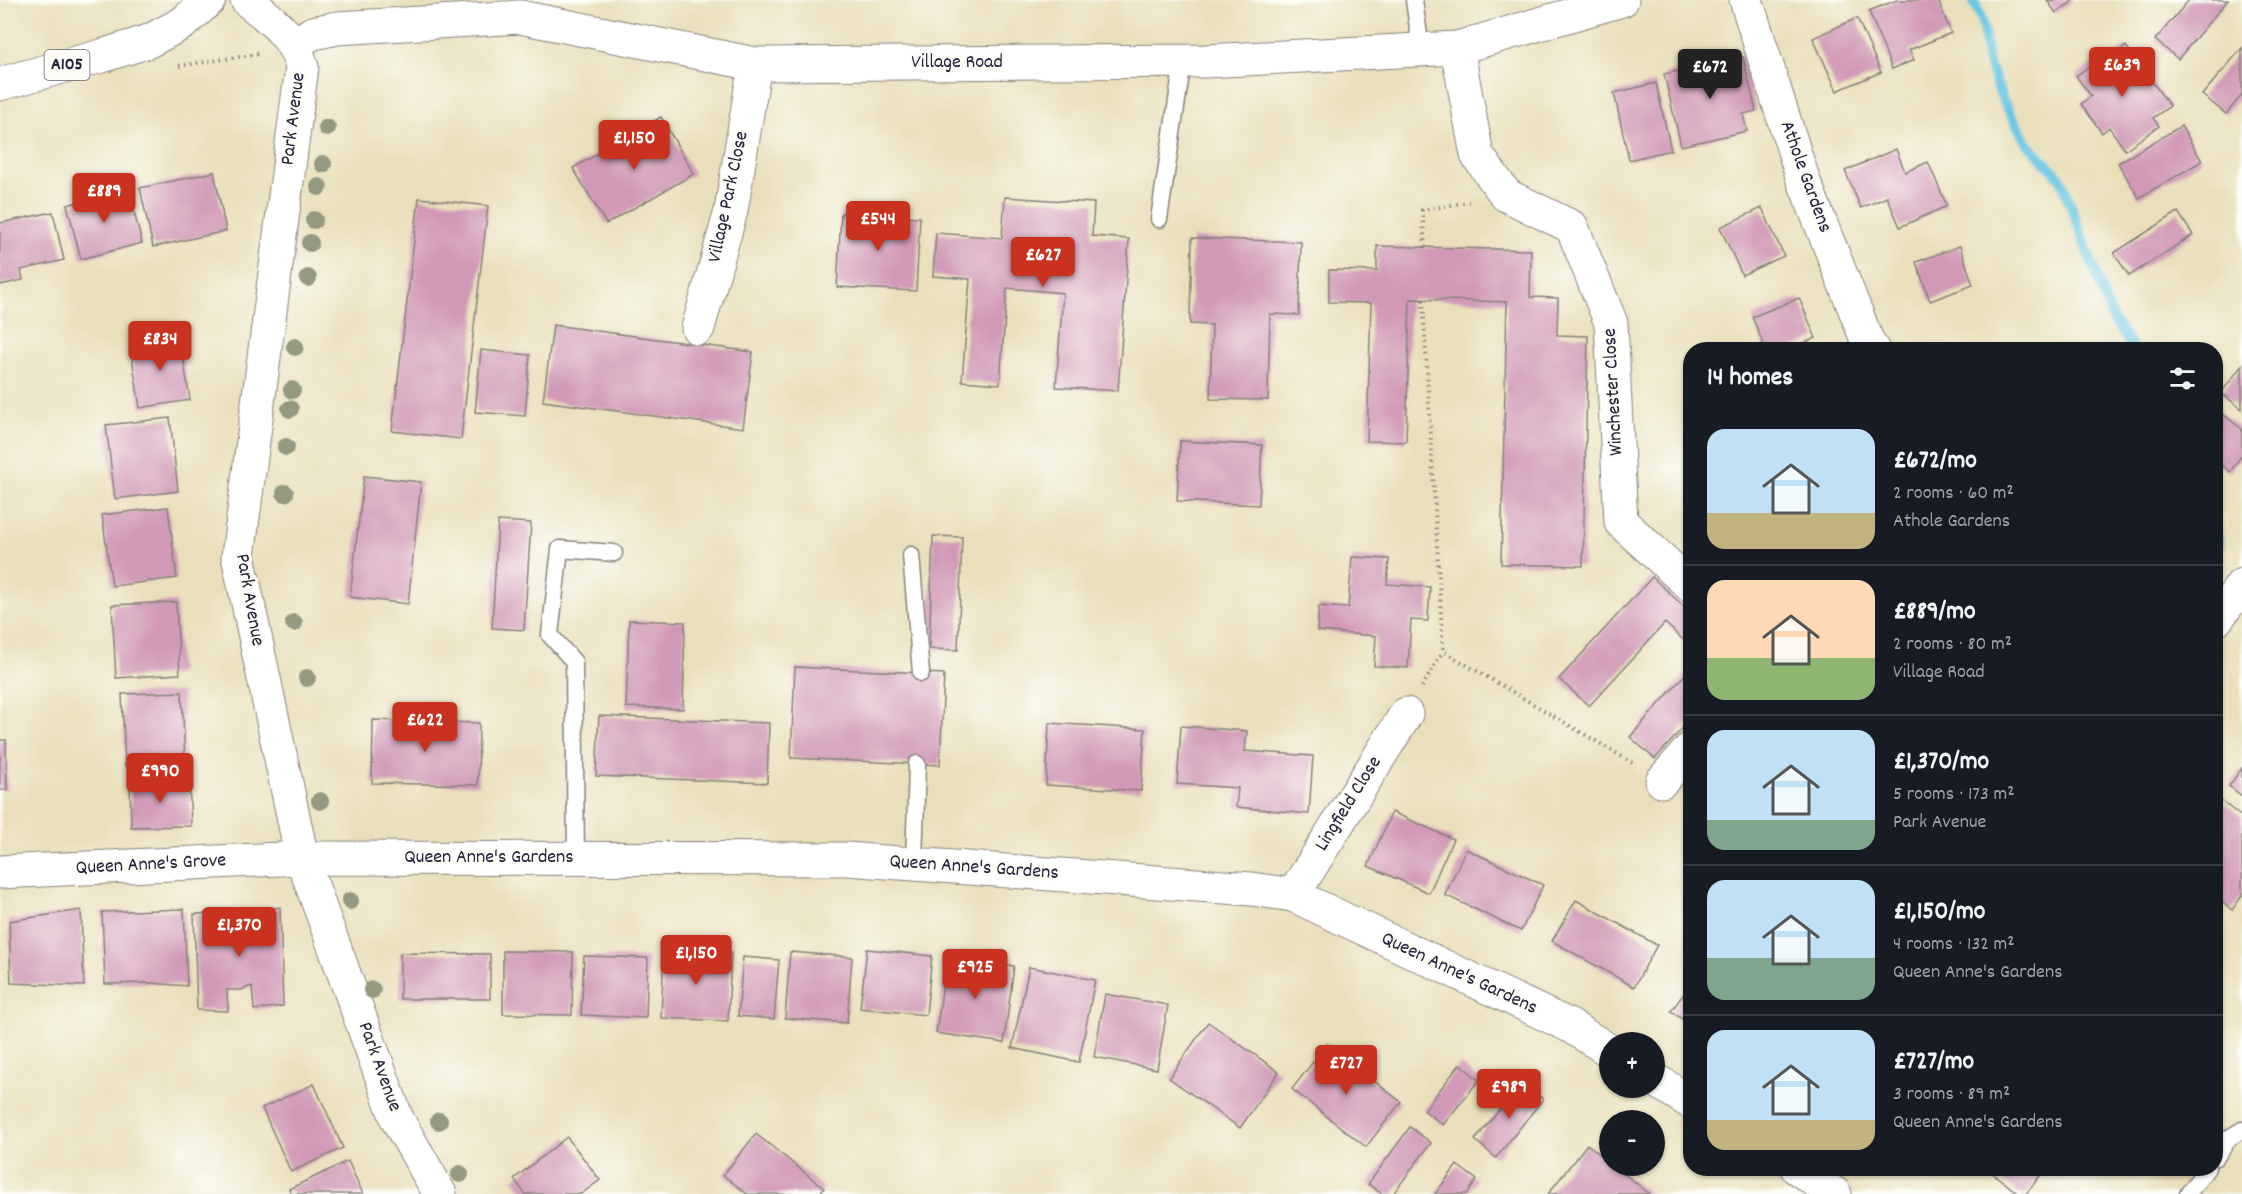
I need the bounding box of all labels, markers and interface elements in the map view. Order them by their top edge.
pin: £639 [2086,47,2158,98]
street label: Village Road [911,49,1003,77]
pin: £672 [1674,49,1746,100]
road number: A105 [44,50,90,80]
text: £639 [2103,52,2141,80]
text: £672 [1692,54,1728,82]
street label: Park Avenue [274,71,314,167]
street label: Athole Gardens [1772,117,1838,237]
pin: £1,150 [585,120,683,171]
text: £1,150 [613,125,655,153]
street label: Village Park Close [701,128,757,265]
pin: £889 [68,173,140,224]
text: £889 [86,178,122,206]
pin: £544 [842,201,914,252]
text: £544 [860,206,896,234]
pin: £627 [1007,237,1079,288]
text: £627 [1025,242,1061,270]
pin: £834 [124,321,196,372]
text: £834 [142,326,178,354]
street label: Winchester Close [1597,327,1631,457]
text: 14 homes [1707,360,1793,397]
icon: filters [2166,362,2199,395]
text: £672/mo [1893,443,1977,480]
icon: home [1755,453,1827,525]
text: 2 rooms · 60 m² [1893,480,2014,508]
text: Athole Gardens [1893,508,2010,536]
street label: Park Avenue [227,552,271,649]
text: £889/mo [1893,594,1976,631]
icon: home [1755,604,1827,676]
text: 2 rooms · 80 m² [1893,631,2012,659]
text: Village Road [1893,659,1985,687]
pin: £622 [389,702,461,753]
text: £622 [406,707,444,735]
text: £1,370/mo [1893,744,1989,781]
street label: Lingfield Close [1309,751,1389,857]
pin: £990 [124,753,196,804]
icon: home [1755,754,1827,826]
text: £990 [140,758,180,786]
text: 5 rooms · 173 m² [1893,781,2014,809]
text: Park Avenue [1893,809,1986,837]
street label: Queen Anne's Gardens [404,844,574,872]
street label: Queen Anne's Grove [75,847,227,883]
street label: Queen Anne's Gardens [888,848,1060,888]
text: £1,150/mo [1893,894,1985,931]
icon: home [1755,904,1827,976]
pin: £1,370 [190,907,288,958]
text: £1,370 [216,912,262,940]
street label: Queen Anne's Gardens [1376,925,1542,1023]
text: 4 rooms · 132 m² [1893,931,2015,959]
pin: £1,150 [647,935,745,986]
text: £1,150 [675,940,717,968]
pin: £925 [939,949,1011,1000]
text: £925 [956,954,994,982]
text: Queen Anne's Gardens [1893,959,2063,987]
street label: Park Avenue [350,1018,408,1116]
map controls [1599,1032,1665,1176]
button: + [1599,1032,1665,1098]
text: £727/mo [1893,1044,1974,1081]
pin: £727 [1310,1045,1382,1096]
text: £727 [1329,1050,1363,1078]
icon: home [1755,1054,1827,1126]
pin: £989 [1473,1069,1545,1120]
text: £989 [1491,1074,1527,1102]
text: 3 rooms · 89 m² [1893,1081,2010,1109]
text: Queen Anne's Gardens [1893,1109,2063,1137]
button: − [1599,1110,1665,1176]

